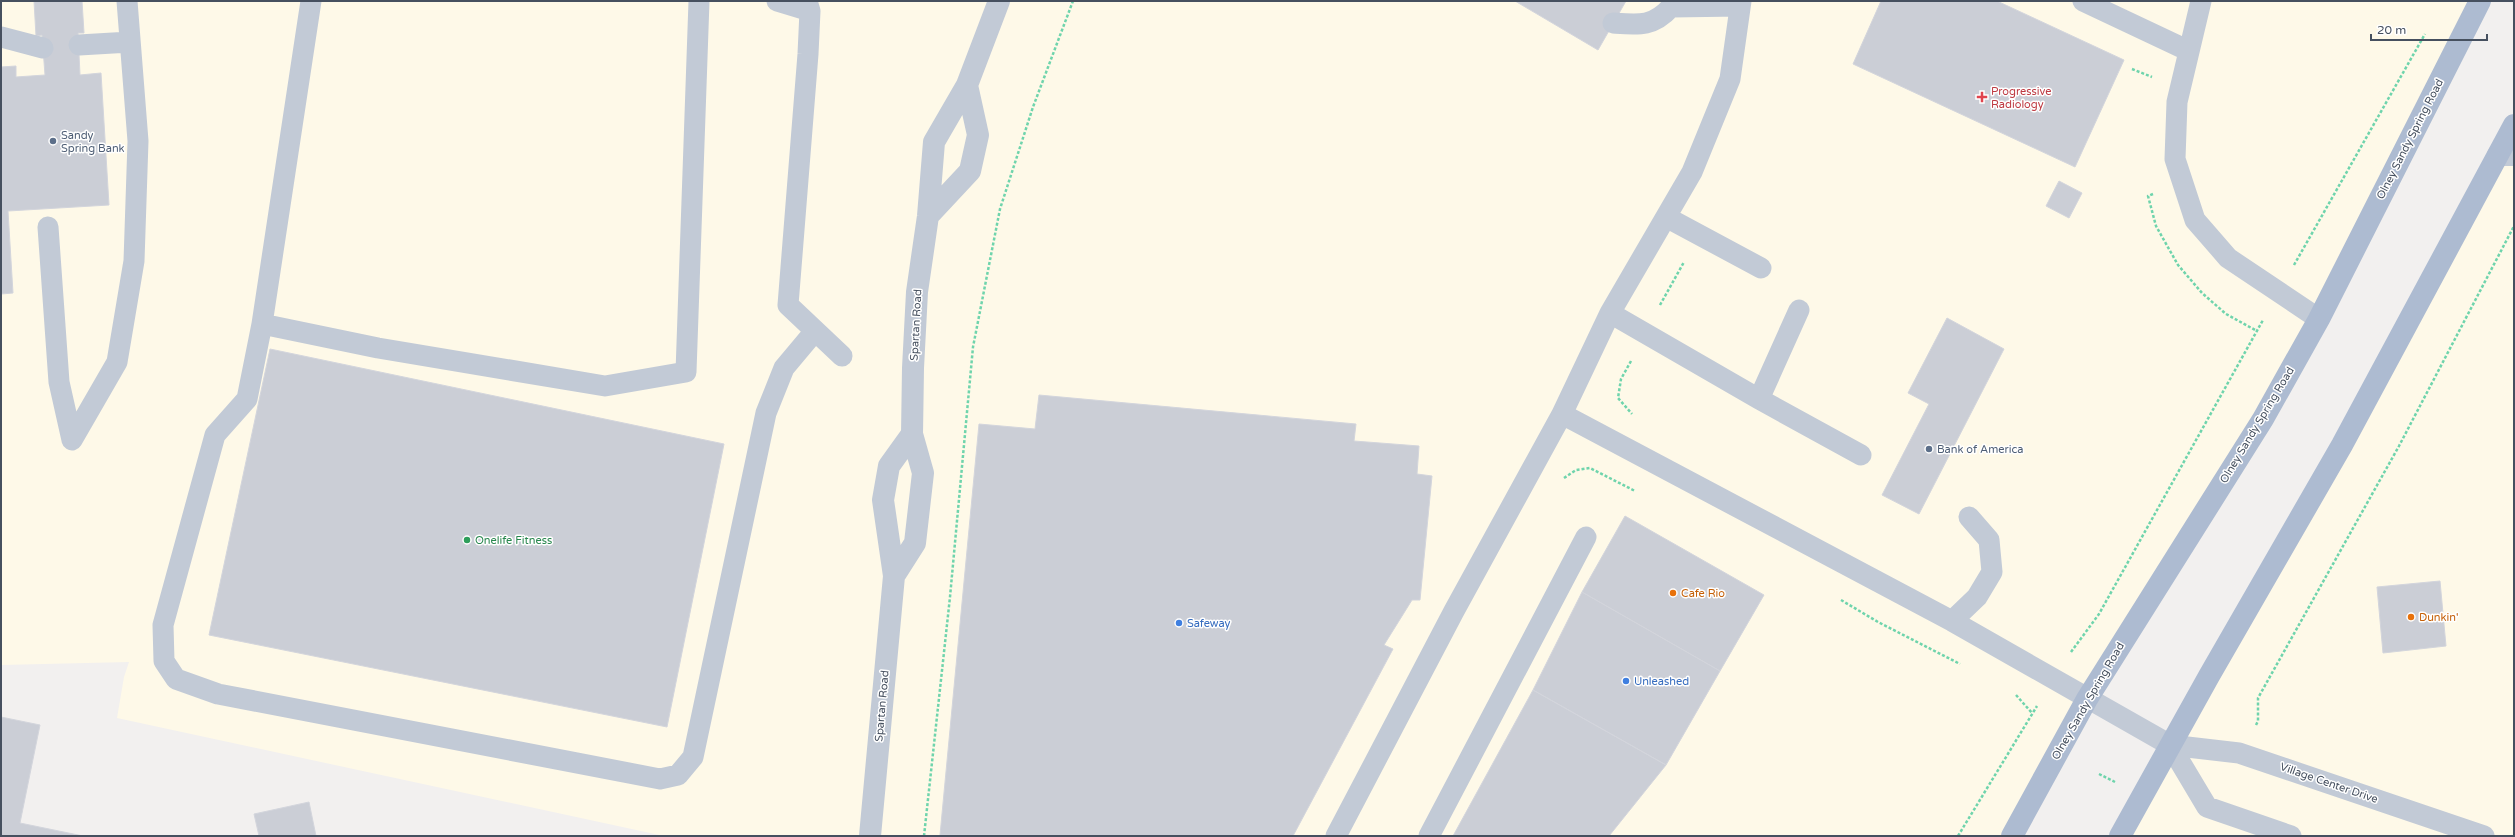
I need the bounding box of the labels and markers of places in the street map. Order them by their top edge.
place label: Progressive Radiology [1991,85,2052,111]
marker: Progressive Radiology [1976,91,1988,103]
place label: Sandy Spring Bank [61,129,125,155]
marker: Sandy Spring Bank [48,136,58,146]
place label: Bank of America [1937,443,2024,456]
marker: Bank of America [1924,444,1934,454]
place label: Onelife Fitness [475,534,552,547]
marker: Onelife Fitness [462,535,472,545]
place label: Cafe Rio [1681,587,1725,600]
marker: Cafe Rio [1668,588,1678,598]
place label: Dunkin' [2419,611,2458,624]
marker: Dunkin' [2406,612,2416,622]
place label: Safeway [1187,617,1231,630]
marker: Safeway [1174,618,1184,628]
place label: Unleashed [1634,675,1689,688]
marker: Unleashed [1621,676,1631,686]

